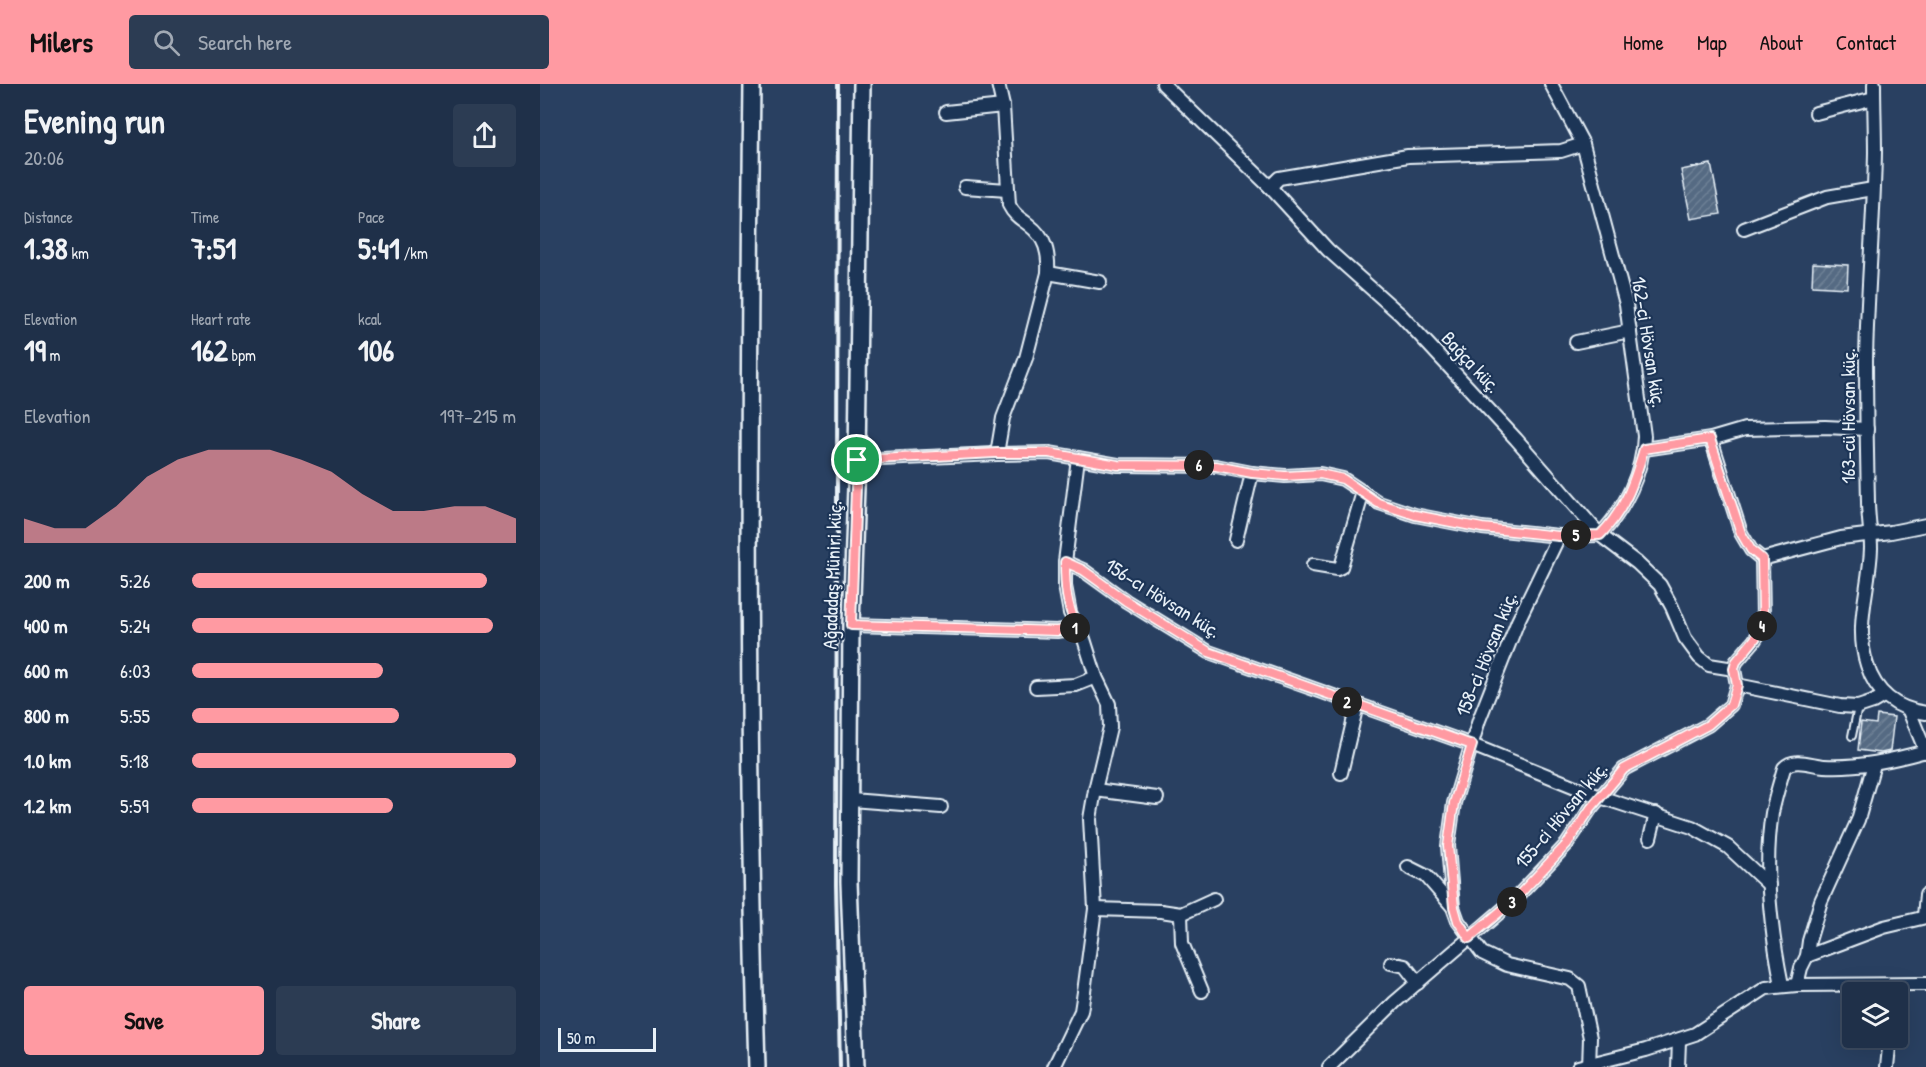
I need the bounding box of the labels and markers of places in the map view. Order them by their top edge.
pin [831,434,882,485]
pin: 6 [1184,450,1214,480]
pin: 5 [1561,520,1591,550]
pin: 4 [1747,611,1777,641]
pin: 1 [1060,613,1090,643]
pin: 2 [1332,687,1362,717]
pin: 3 [1497,887,1527,917]

